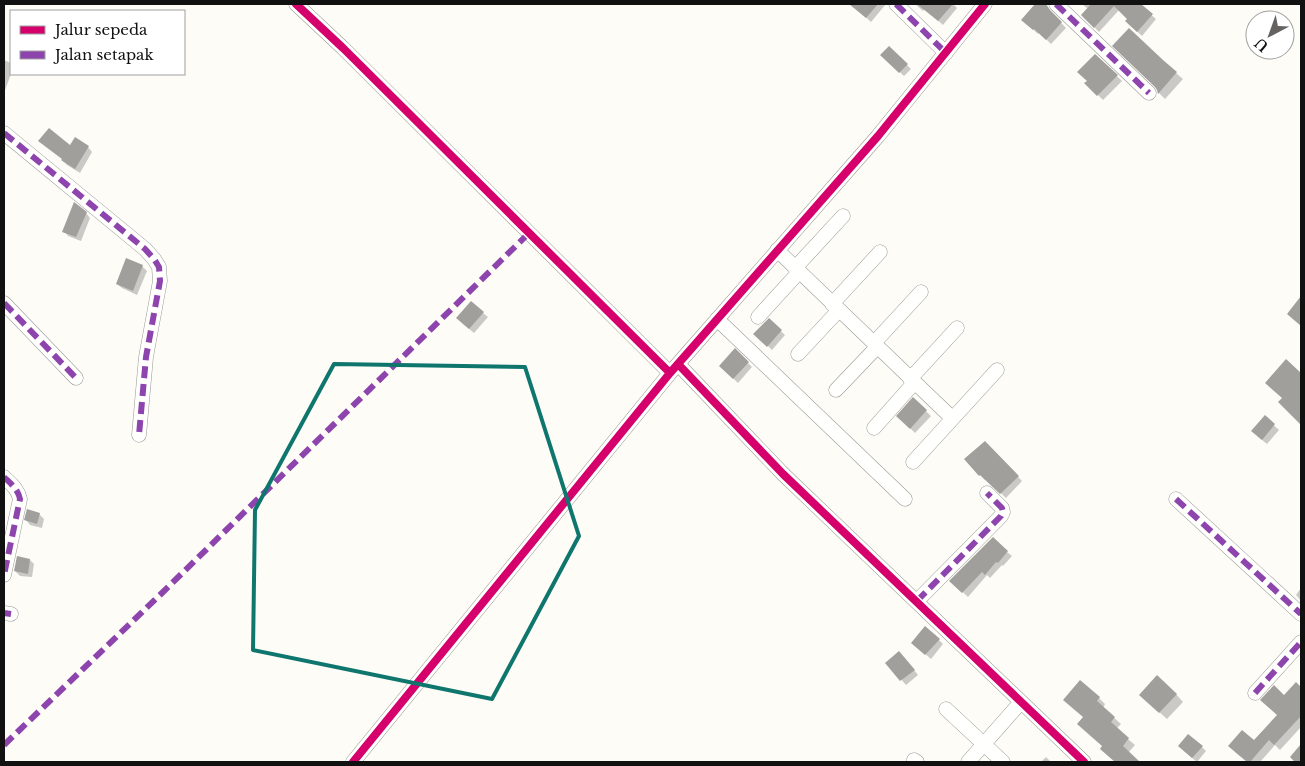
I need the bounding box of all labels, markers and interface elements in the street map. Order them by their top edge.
legend [10,10,185,75]
north arrow [1245,10,1295,60]
text: Jalur sepeda [53,20,148,39]
text: U [1250,34,1272,56]
text: Jalan setapak [53,45,154,64]

